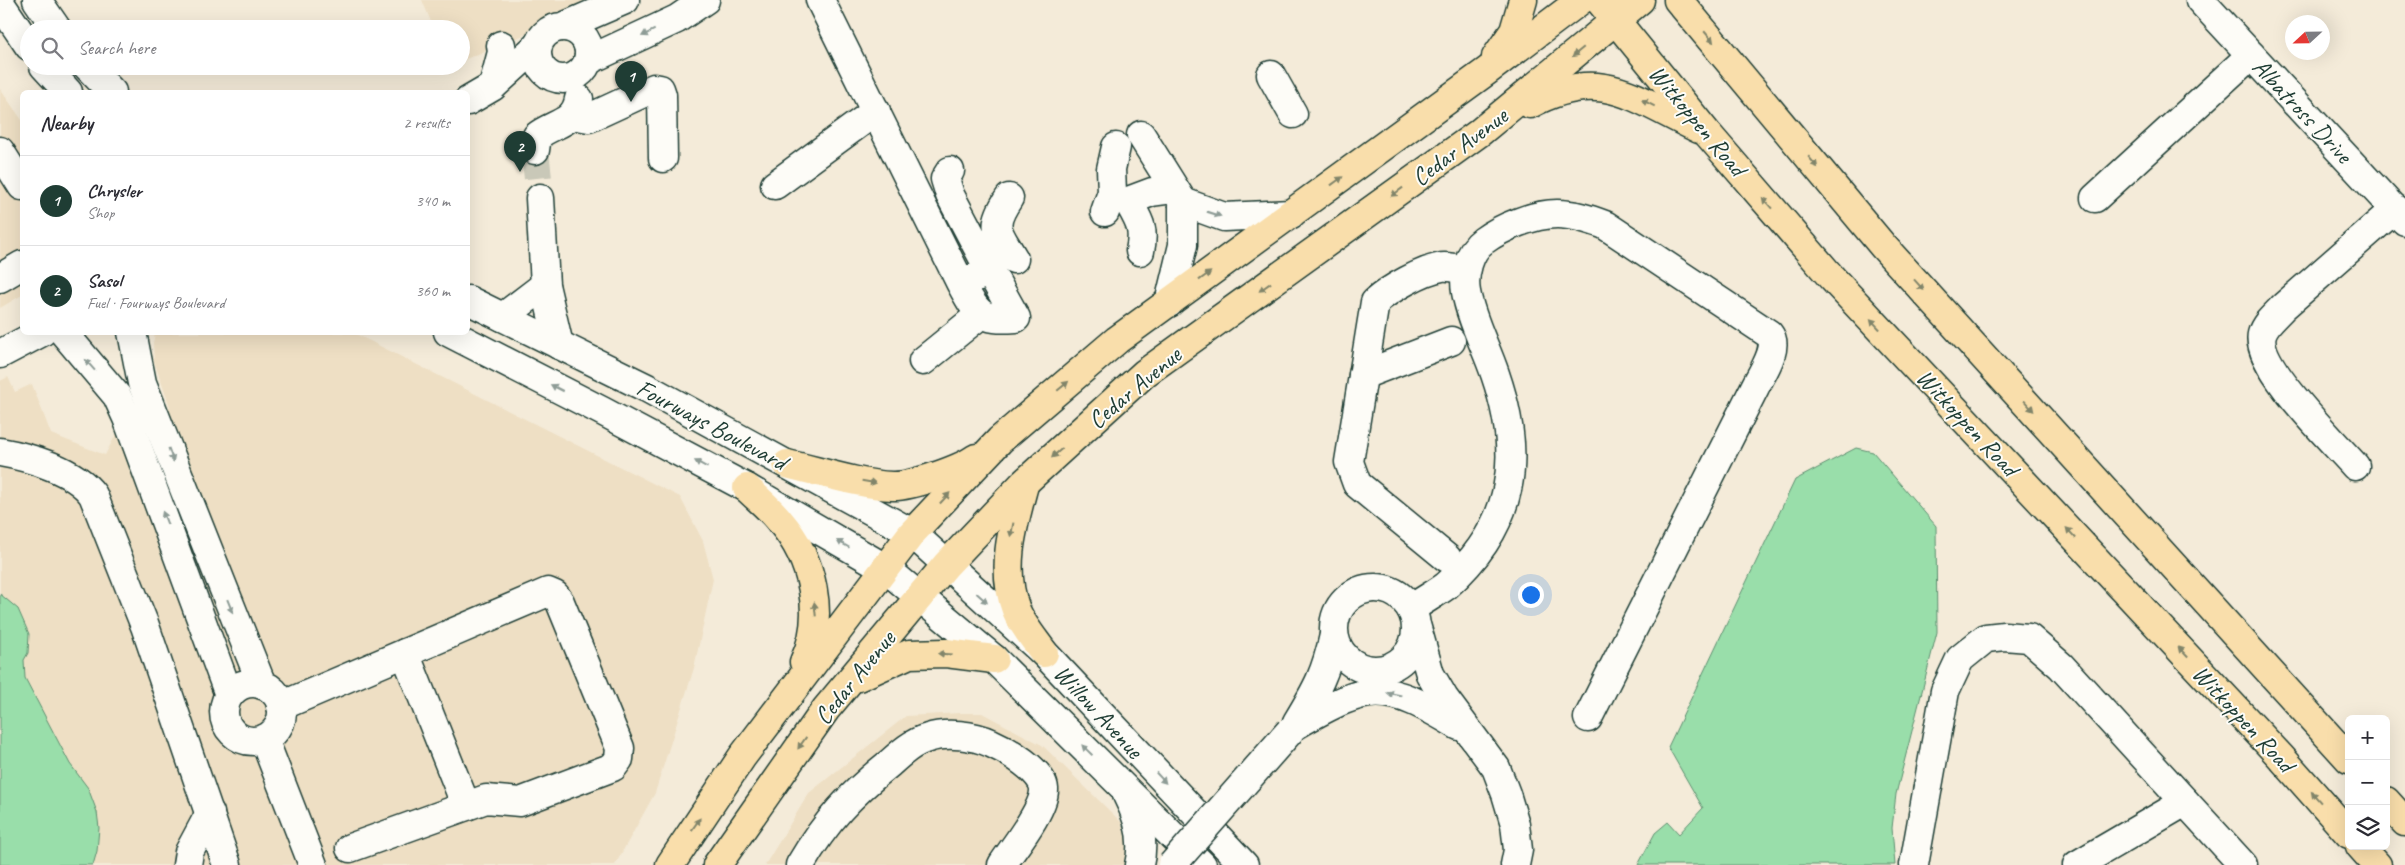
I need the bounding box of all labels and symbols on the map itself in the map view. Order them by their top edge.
north arrow [2285,15,2330,60]
one-way arrow [641,29,655,37]
one-way arrow [1704,31,1715,44]
one-way arrow [1571,46,1584,57]
street label: Albatross Drive [2245,51,2360,171]
street label: Witkoppen Road [1641,58,1755,185]
pin: 1 [615,61,647,102]
street label: Cedar Avenue [1405,99,1516,193]
one-way arrow [1640,99,1655,108]
pin: 2 [504,131,536,172]
one-way arrow [1808,155,1819,168]
one-way arrow [1330,175,1343,186]
one-way arrow [1390,187,1404,197]
one-way arrow [1762,196,1773,209]
one-way arrow [1207,210,1222,218]
one-way arrow [1198,271,1212,281]
one-way arrow [1913,279,1925,291]
one-way arrow [1258,282,1272,292]
one-way arrow [1869,319,1881,331]
street label: Cedar Avenue [1081,338,1189,436]
one-way arrow [84,358,95,371]
street label: Witkoppen Road [1909,362,2027,486]
street label: Fourways Boulevard [631,372,796,480]
one-way arrow [1057,381,1070,392]
one-way arrow [550,384,565,392]
one-way arrow [2023,399,2034,412]
one-way arrow [168,447,175,462]
one-way arrow [1051,447,1063,459]
one-way arrow [694,460,708,468]
one-way arrow [861,478,877,486]
one-way arrow [939,492,951,504]
one-way arrow [161,510,168,525]
one-way arrow [1008,523,1016,539]
one-way arrow [2065,528,2077,540]
one-way arrow [836,539,849,548]
your location [1518,582,1544,608]
one-way arrow [975,592,988,603]
one-way arrow [226,599,234,614]
one-way arrow [811,600,819,616]
street label: Cedar Avenue [807,623,904,731]
one-way arrow [2177,646,2189,658]
one-way arrow [937,649,953,657]
street label: Willow Avenue [1047,658,1151,767]
street label: Witkoppen Road [2185,658,2303,782]
one-way arrow [1386,690,1402,698]
one-way arrow [797,736,807,750]
one-way arrow [1081,745,1093,757]
one-way arrow [1155,771,1167,783]
one-way arrow [2311,791,2322,804]
one-way arrow [691,817,701,830]

